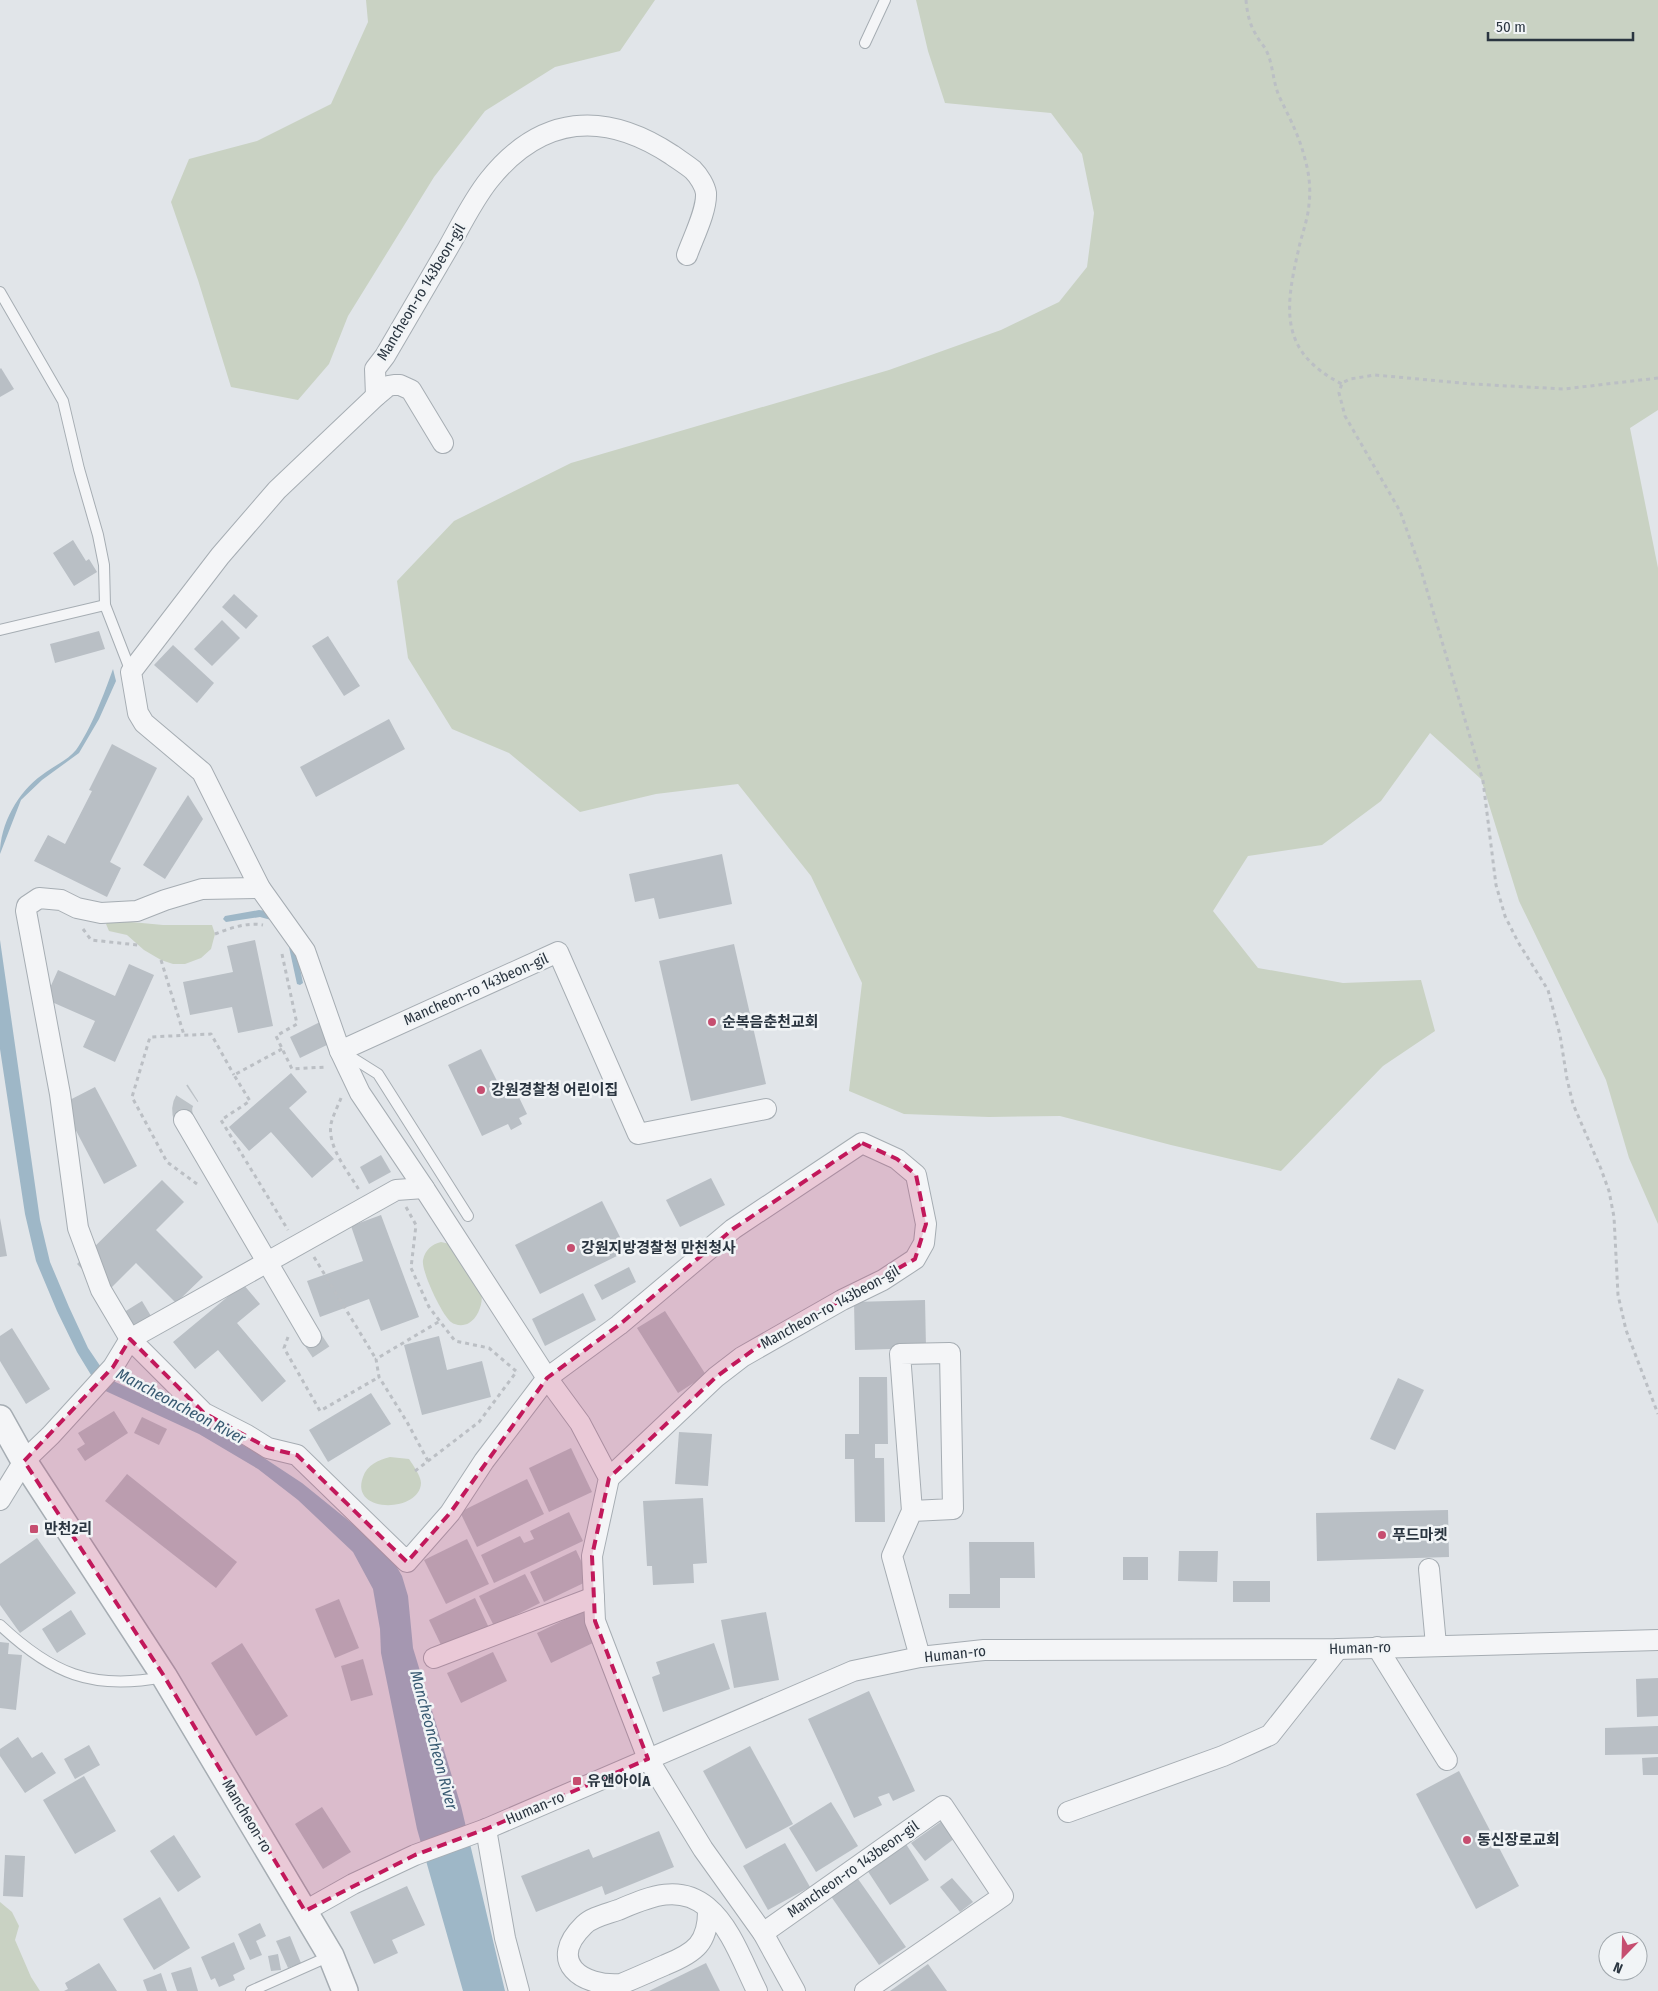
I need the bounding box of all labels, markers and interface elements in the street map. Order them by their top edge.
scale bar [1488,10,1633,42]
text: 50 m [1496,18,1526,36]
street label: Mancheon-ro 143beon-gil [373,220,469,364]
street label: Mancheon-ro 143beon-gil [401,949,551,1029]
place label: 순복음춘천교회 [722,1013,819,1031]
marker: 순복음춘천교회 [706,1016,718,1028]
place label: 강원경찰청 어린이집 [491,1081,618,1099]
marker: 강원경찰청 어린이집 [475,1084,487,1096]
place label: 강원지방경찰청 만천청사 [581,1239,736,1257]
marker: 강원지방경찰청 만천청사 [565,1242,577,1254]
street label: Mancheon-ro 143beon-gil [757,1261,903,1353]
water label: Mancheoncheon River [113,1364,249,1448]
place label: 만천2리 [44,1520,92,1538]
marker: 만천2리 [28,1523,40,1535]
place label: 푸드마켓 [1392,1526,1447,1544]
marker: 푸드마켓 [1376,1529,1388,1541]
street label: Human-ro [1329,1638,1391,1658]
street label: Human-ro [923,1642,987,1666]
water label: Mancheoncheon River [406,1668,462,1812]
place label: 유앤아이A [587,1772,651,1790]
marker: 유앤아이A [571,1775,583,1787]
street label: Mancheon-ro [218,1776,276,1856]
street label: Human-ro [503,1788,567,1828]
street label: Mancheon-ro 143beon-gil [784,1817,922,1921]
place label: 동신장로교회 [1477,1831,1560,1849]
marker: 동신장로교회 [1461,1834,1473,1846]
north arrow [1598,1931,1648,1981]
text: N [1611,1958,1625,1977]

